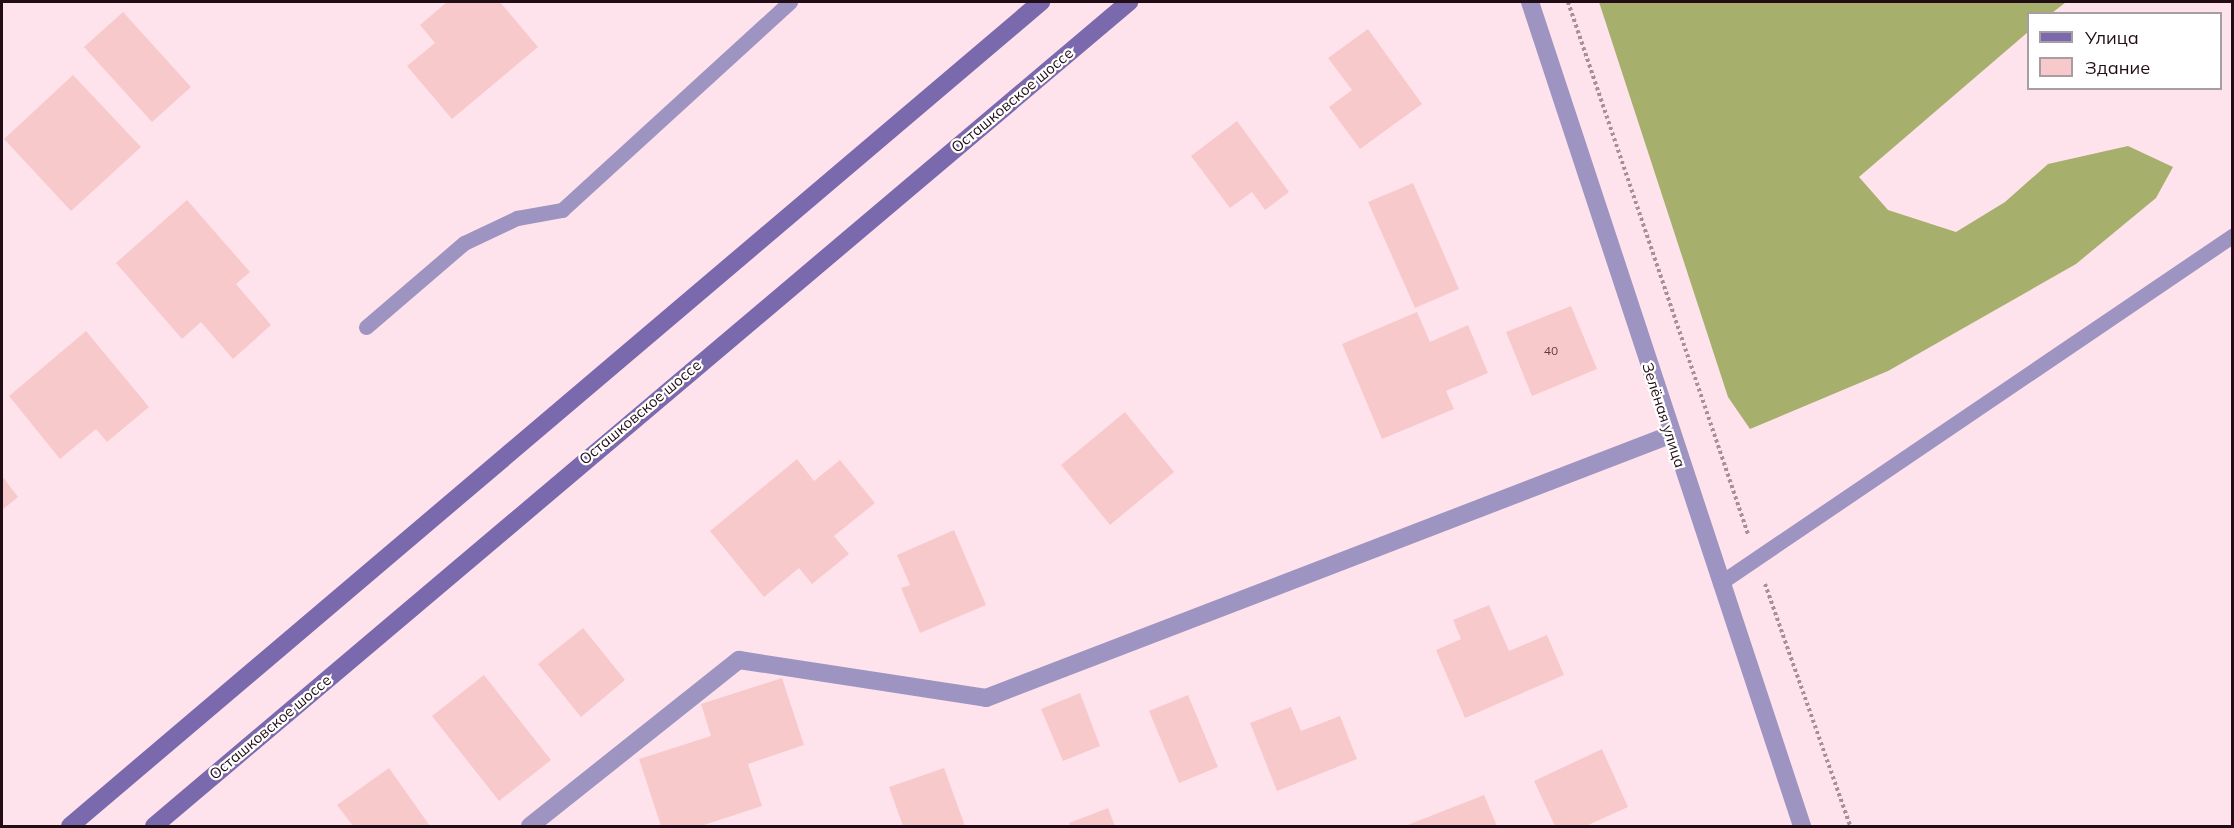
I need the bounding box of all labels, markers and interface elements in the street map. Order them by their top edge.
legend [2027,12,2222,90]
text: Улица [2085,26,2139,49]
street label: Осташковское шоссе [947,44,1077,156]
text: Здание [2085,56,2150,79]
house number: 40 [1544,344,1558,358]
street label: Осташковское шоссе [575,356,705,468]
street label: Зелёная улица [1639,360,1689,470]
street label: Осташковское шоссе [205,671,335,783]

